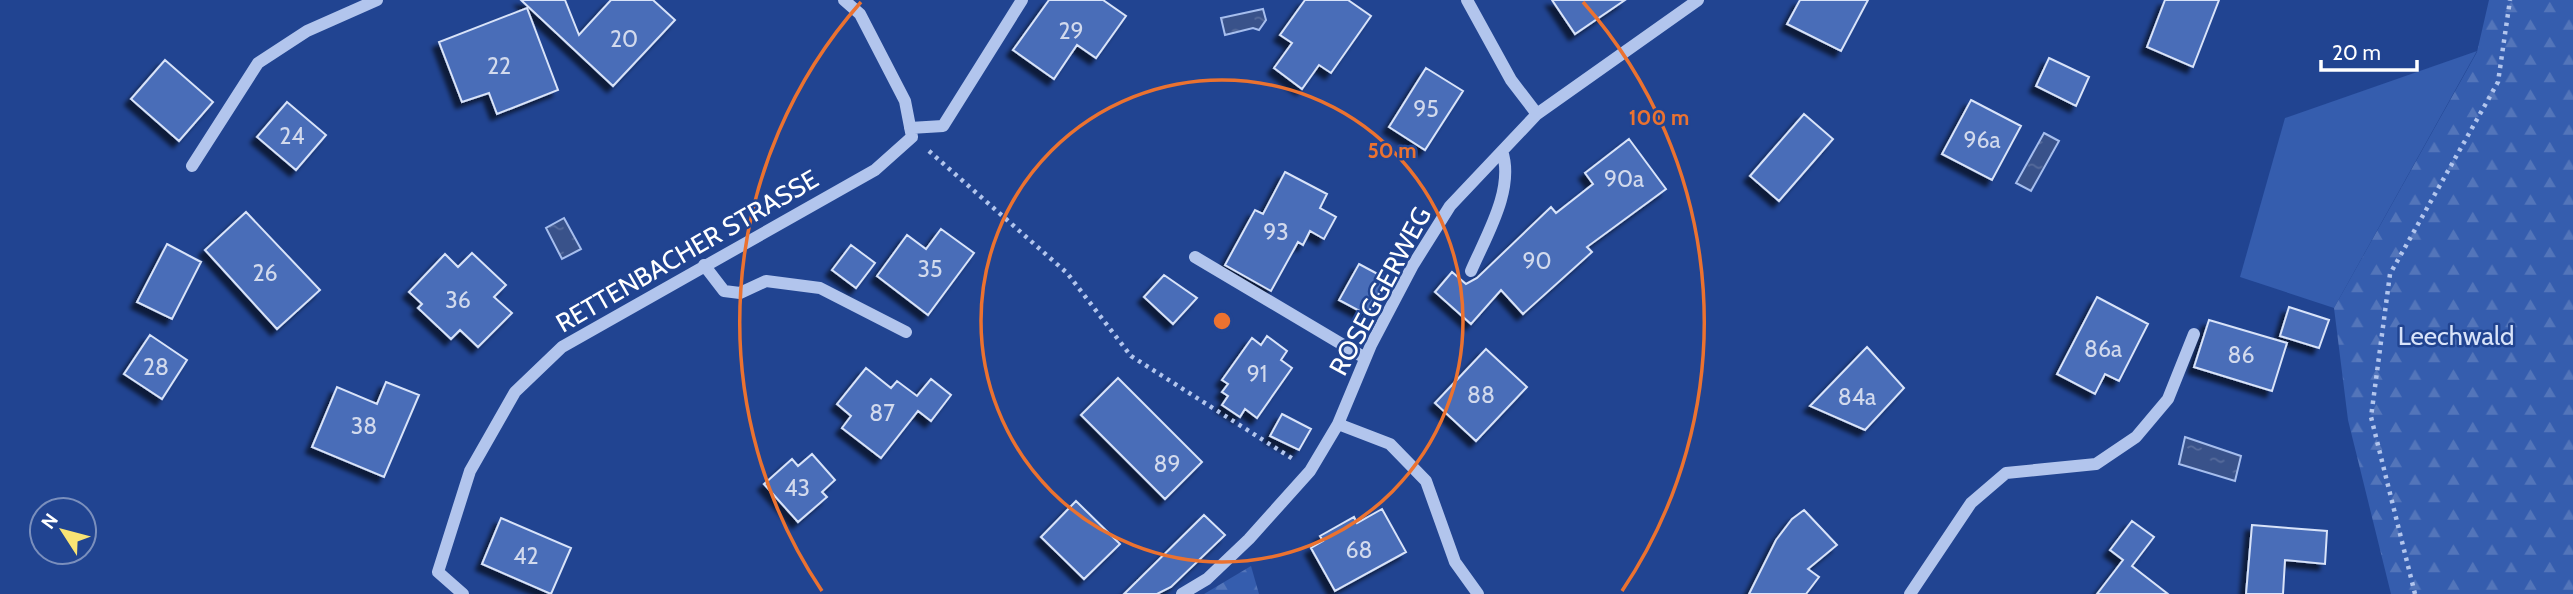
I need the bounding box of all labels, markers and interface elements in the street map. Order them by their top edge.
house number: 29 [1058,17,1084,45]
house number: 20 [610,25,638,53]
scale bar [2321,28,2417,72]
text: 20 m [2332,40,2381,65]
house number: 22 [487,52,511,80]
house number: 95 [1413,95,1439,123]
text: 100 m [1629,105,1689,130]
house number: 24 [279,122,305,150]
house number: 96a [1963,126,2001,154]
text: 50 m [1367,138,1417,163]
street label: RETTENBACHER STRASSE [550,163,824,339]
house number: 90a [1604,165,1644,193]
street label: ROSEGGERWEG [1322,201,1438,381]
house number: 93 [1263,218,1289,246]
house number: 90 [1522,247,1552,275]
house number: 35 [918,255,942,283]
house number: 26 [252,259,278,287]
house number: 36 [445,286,471,314]
centre of rings [1210,309,1234,333]
park label: Leechwald [2398,320,2514,352]
house number: 86a [2084,335,2122,363]
house number: 86 [2227,341,2255,369]
house number: 28 [143,353,169,381]
house number: 91 [1247,360,1267,388]
house number: 88 [1467,381,1495,409]
house number: 84a [1838,383,1876,411]
house number: 87 [869,399,895,427]
house number: 38 [351,412,377,440]
house number: 89 [1153,450,1181,478]
house number: 43 [784,474,810,502]
north arrow [28,496,98,566]
text: N [36,509,63,533]
house number: 68 [1345,536,1373,564]
house number: 42 [513,542,539,570]

